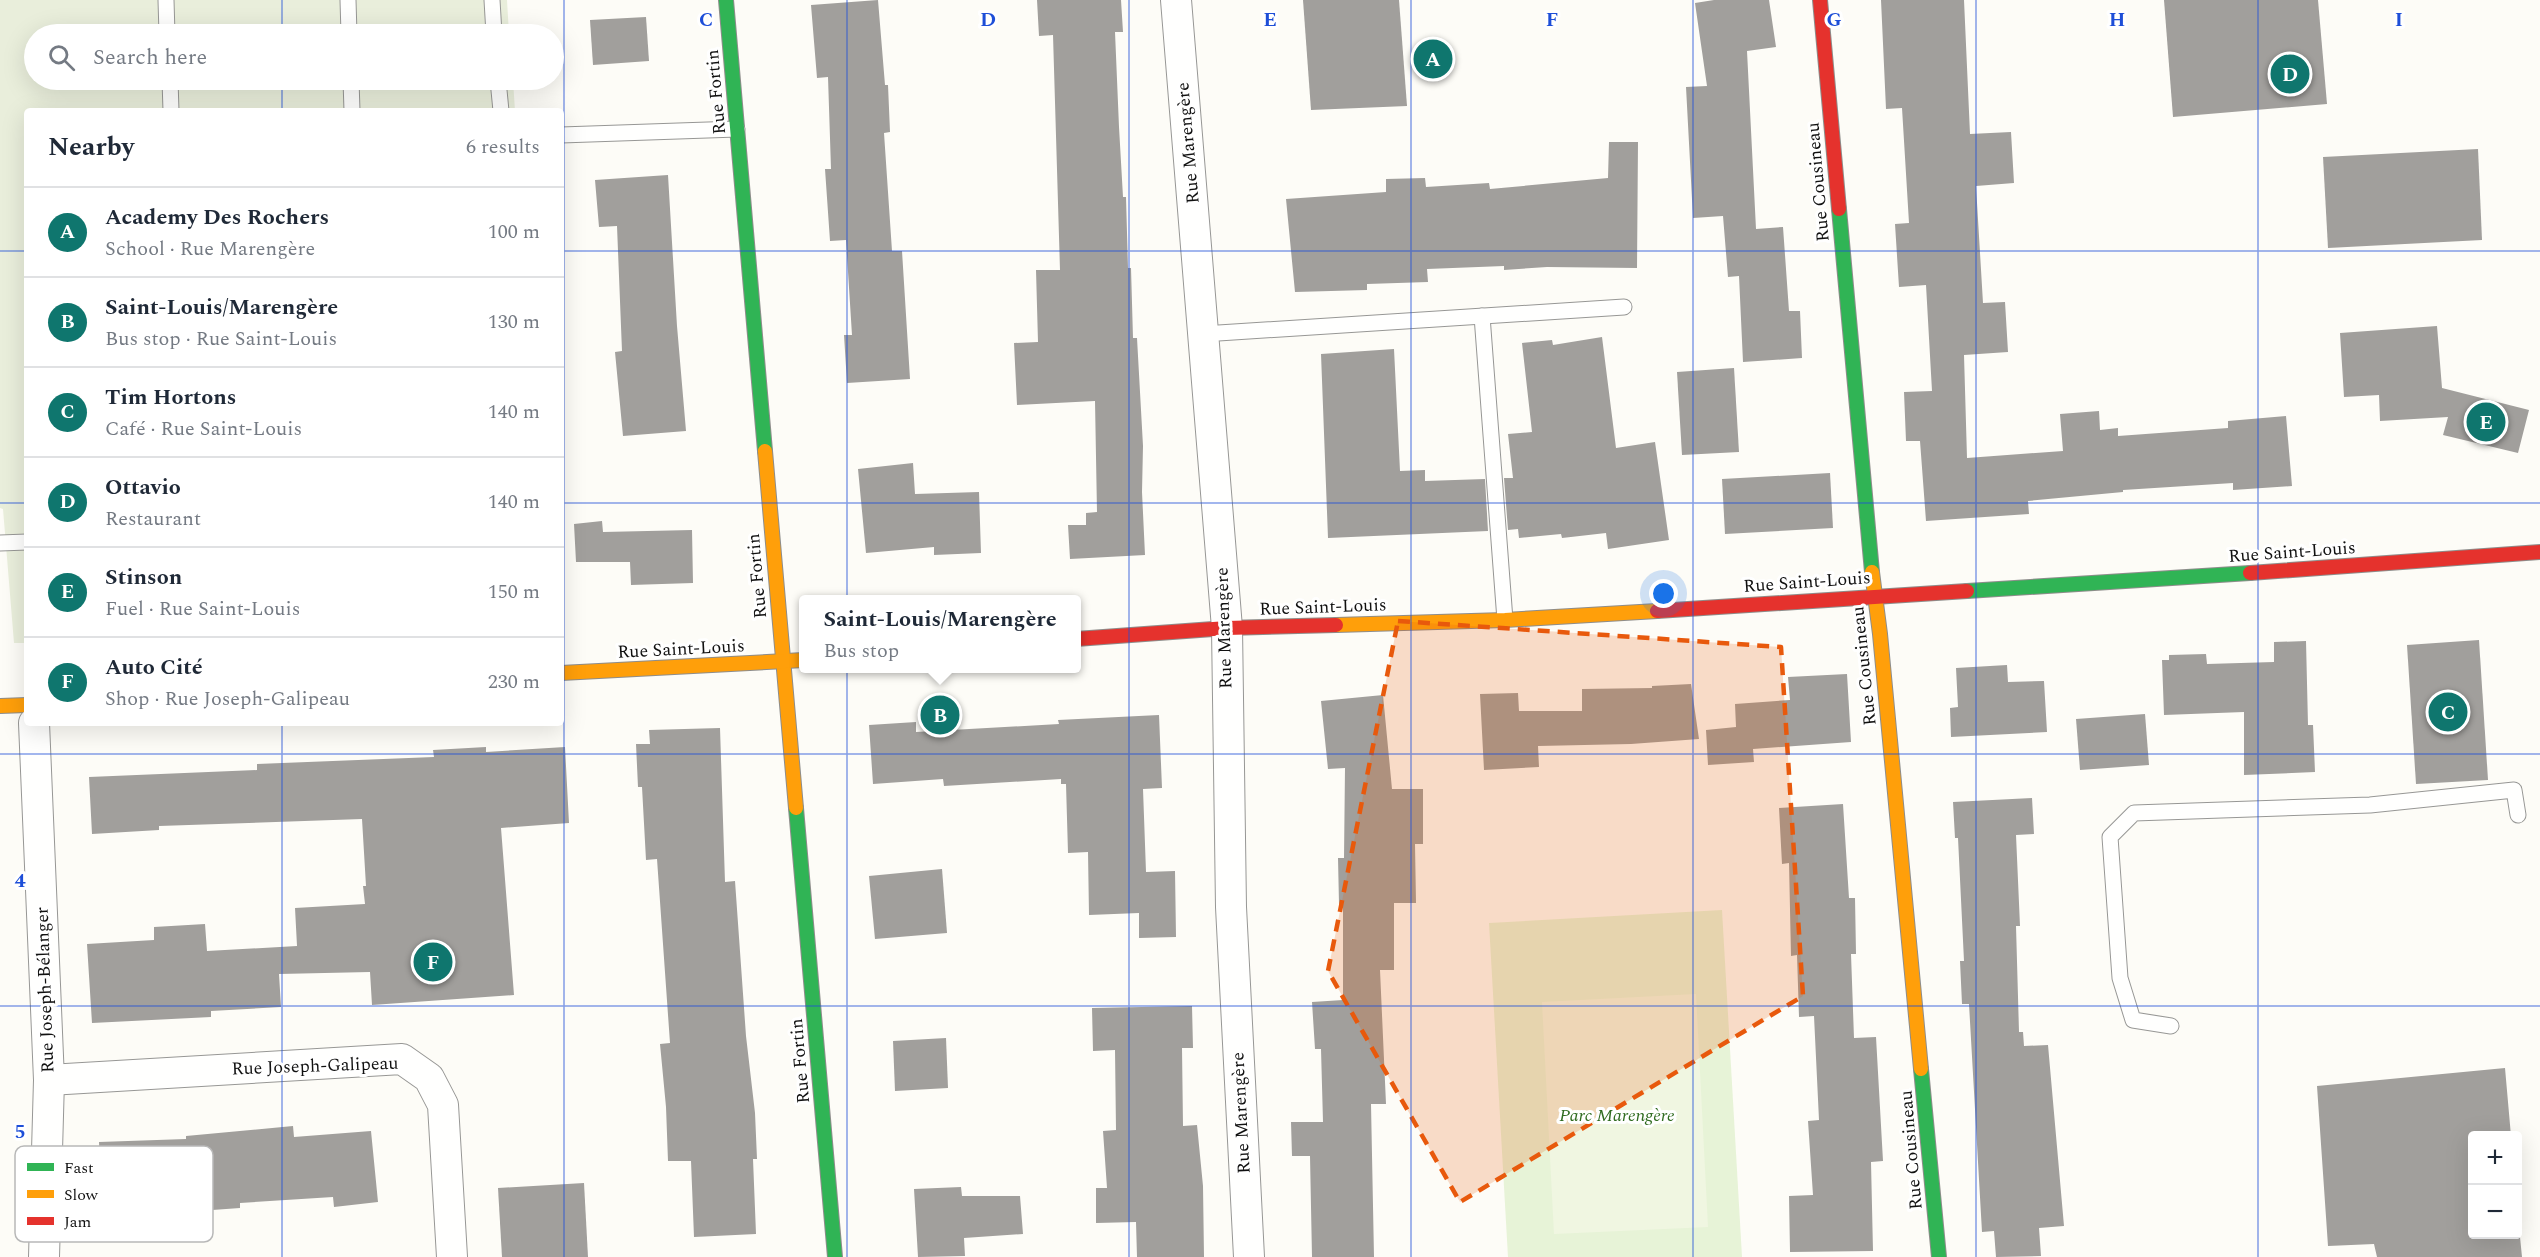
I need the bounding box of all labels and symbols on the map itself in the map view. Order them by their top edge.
text: C [699,5,713,35]
text: D [980,5,996,35]
text: E [1263,5,1277,35]
text: F [1546,5,1558,35]
text: G [1826,5,1842,35]
text: H [2109,5,2125,35]
text: I [2395,5,2403,35]
pin: A [1414,36,1452,82]
street label: Rue Fortin [699,48,733,136]
pin: D [2270,52,2310,97]
street label: Rue Marengère [1169,81,1207,205]
street label: Rue Cousineau [1799,121,1837,243]
pin: E [2466,400,2506,444]
street label: Rue Fortin [740,532,774,620]
street label: Rue Saint-Louis [2228,534,2356,570]
street label: Rue Saint-Louis [1743,564,1871,600]
street label: Rue Marengère [1208,567,1240,689]
your location [1649,579,1678,608]
street label: Rue Saint-Louis [1259,591,1387,623]
street label: Rue Cousineau [1844,605,1884,727]
street label: Rue Saint-Louis [617,632,745,666]
pin: C [2428,690,2468,734]
pin: B [920,692,960,738]
text: 4 [14,866,26,896]
street label: Rue Joseph-Bélanger [29,906,61,1074]
pin: F [414,940,452,984]
street label: Rue Fortin [783,1017,817,1105]
street label: Rue Joseph-Galipeau [231,1050,399,1082]
street label: Rue Marengère [1224,1052,1258,1174]
street label: Rue Cousineau [1892,1089,1930,1211]
park label: Parc Marengère [1559,1102,1675,1129]
text: 5 [14,1117,26,1147]
legend [15,1146,213,1242]
text: Fast [64,1156,94,1180]
text: Slow [64,1183,99,1207]
text: Jam [64,1210,92,1234]

